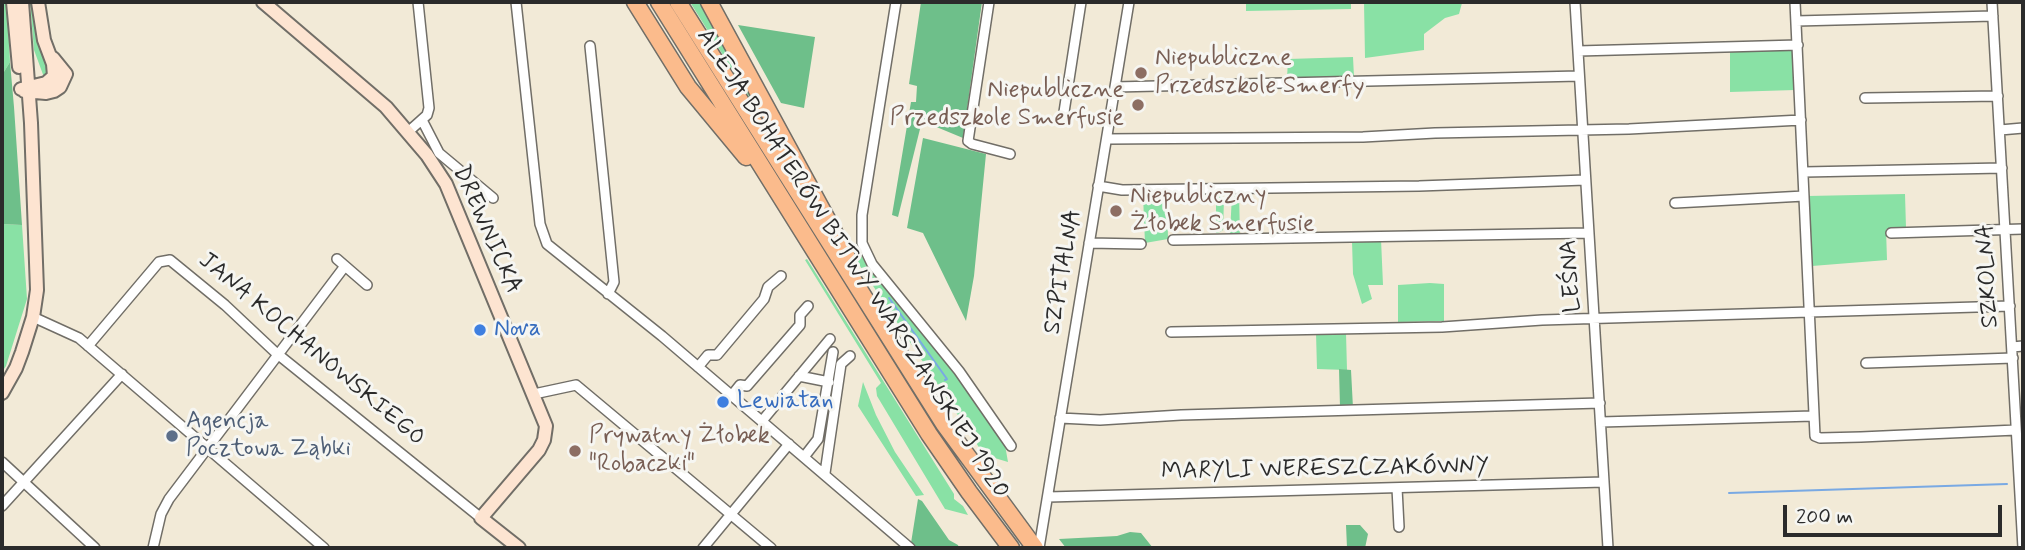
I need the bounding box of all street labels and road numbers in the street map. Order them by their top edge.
street label: ALEJA BOHATERÓW BITWY WARSZAWSKIEJ 1920 [689,24,1015,504]
street label: DREWNICKA [445,161,527,299]
street label: SZPITALNA [1039,207,1089,337]
street label: SZKOLNA [1972,223,2006,329]
street label: LEŚNA [1555,239,1589,313]
street label: JANA KOCHANOWSKIEGO [192,247,430,453]
street label: MARYLI WERESZCZAKÓWNY [1161,453,1489,487]

